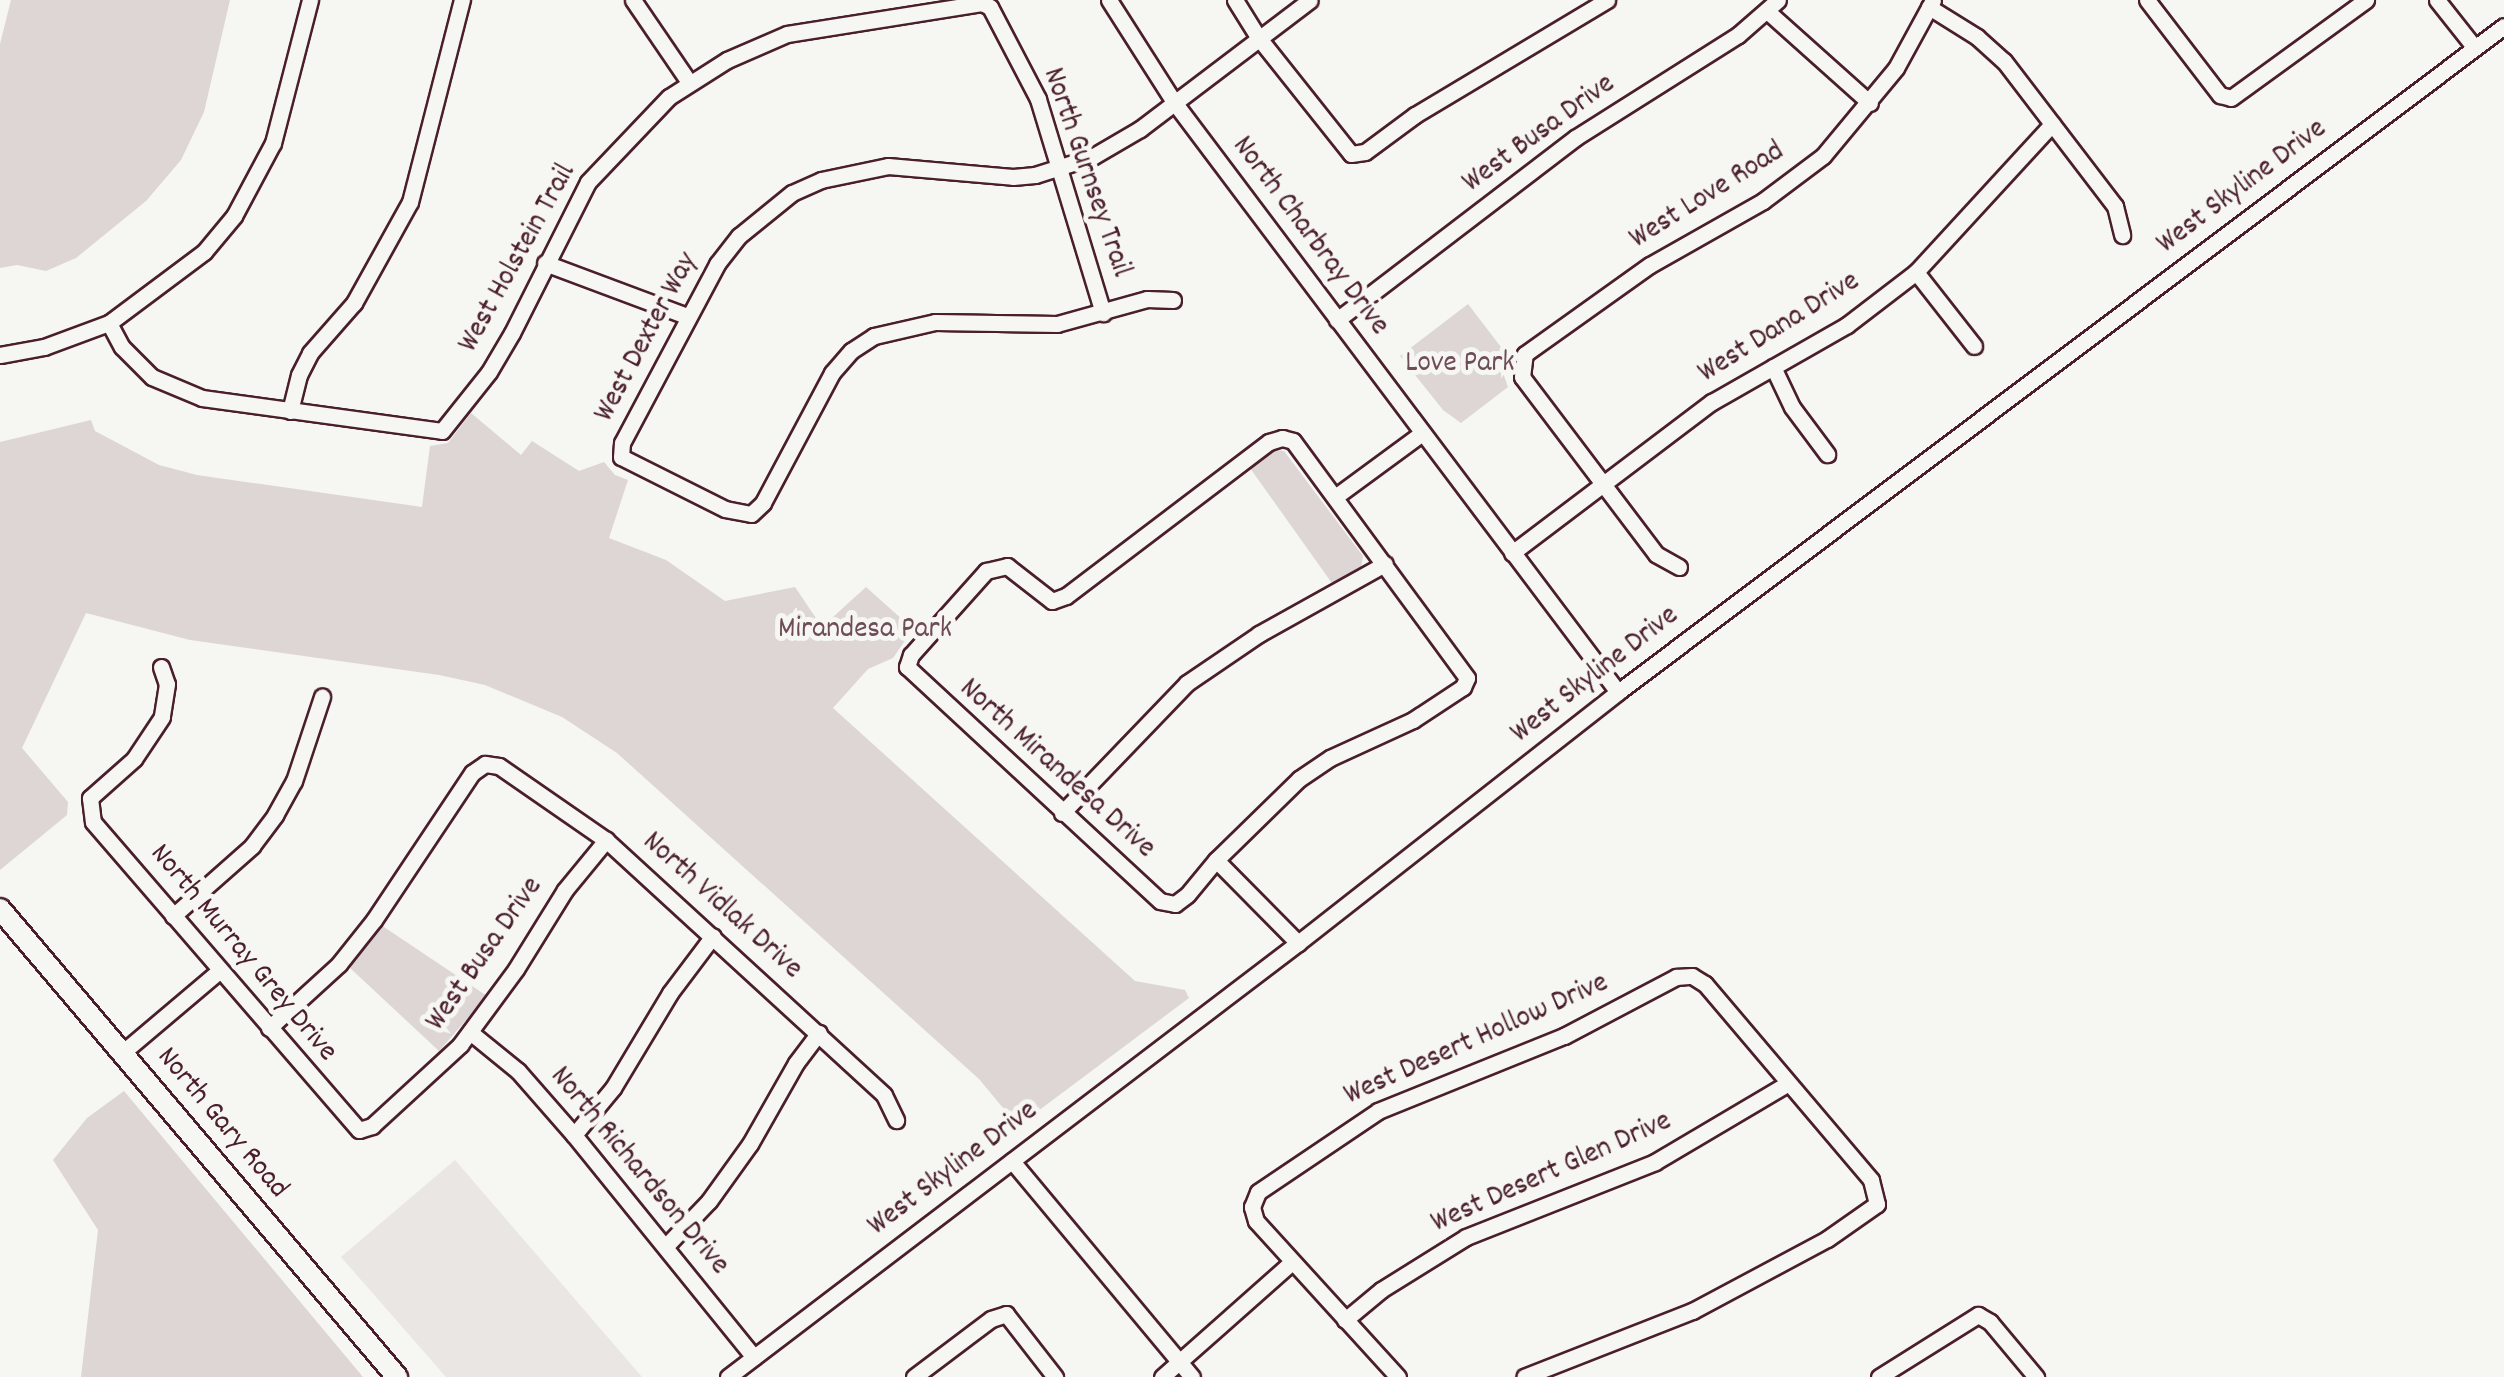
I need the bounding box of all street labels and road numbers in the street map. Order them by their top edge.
street label: North Gurnsey Trail [1032,64,1138,282]
street label: West Busa Drive [1457,68,1623,202]
street label: West Skyline Drive [2151,113,2335,263]
street label: North Charbray Drive [1222,130,1396,344]
street label: West Love Road [1624,135,1792,259]
street label: West Holstein Trail [452,159,586,359]
street label: West Dexter Way [588,247,708,429]
street label: West Dana Drive [1693,265,1867,393]
street label: West Skyline Drive [1505,599,1687,753]
street label: North Mirandesa Drive [950,672,1162,868]
street label: North Vidlak Drive [633,826,809,988]
street label: North Murray Grey Drive [140,838,344,1070]
street label: West Busa Drive [420,871,552,1039]
street label: West Desert Hollow Drive [1340,967,1614,1115]
street label: North Gary Road [147,1041,295,1207]
street label: North Richardson Drive [540,1061,736,1283]
street label: West Skyline Drive [862,1095,1046,1245]
street label: West Desert Glen Drive [1427,1105,1677,1243]

